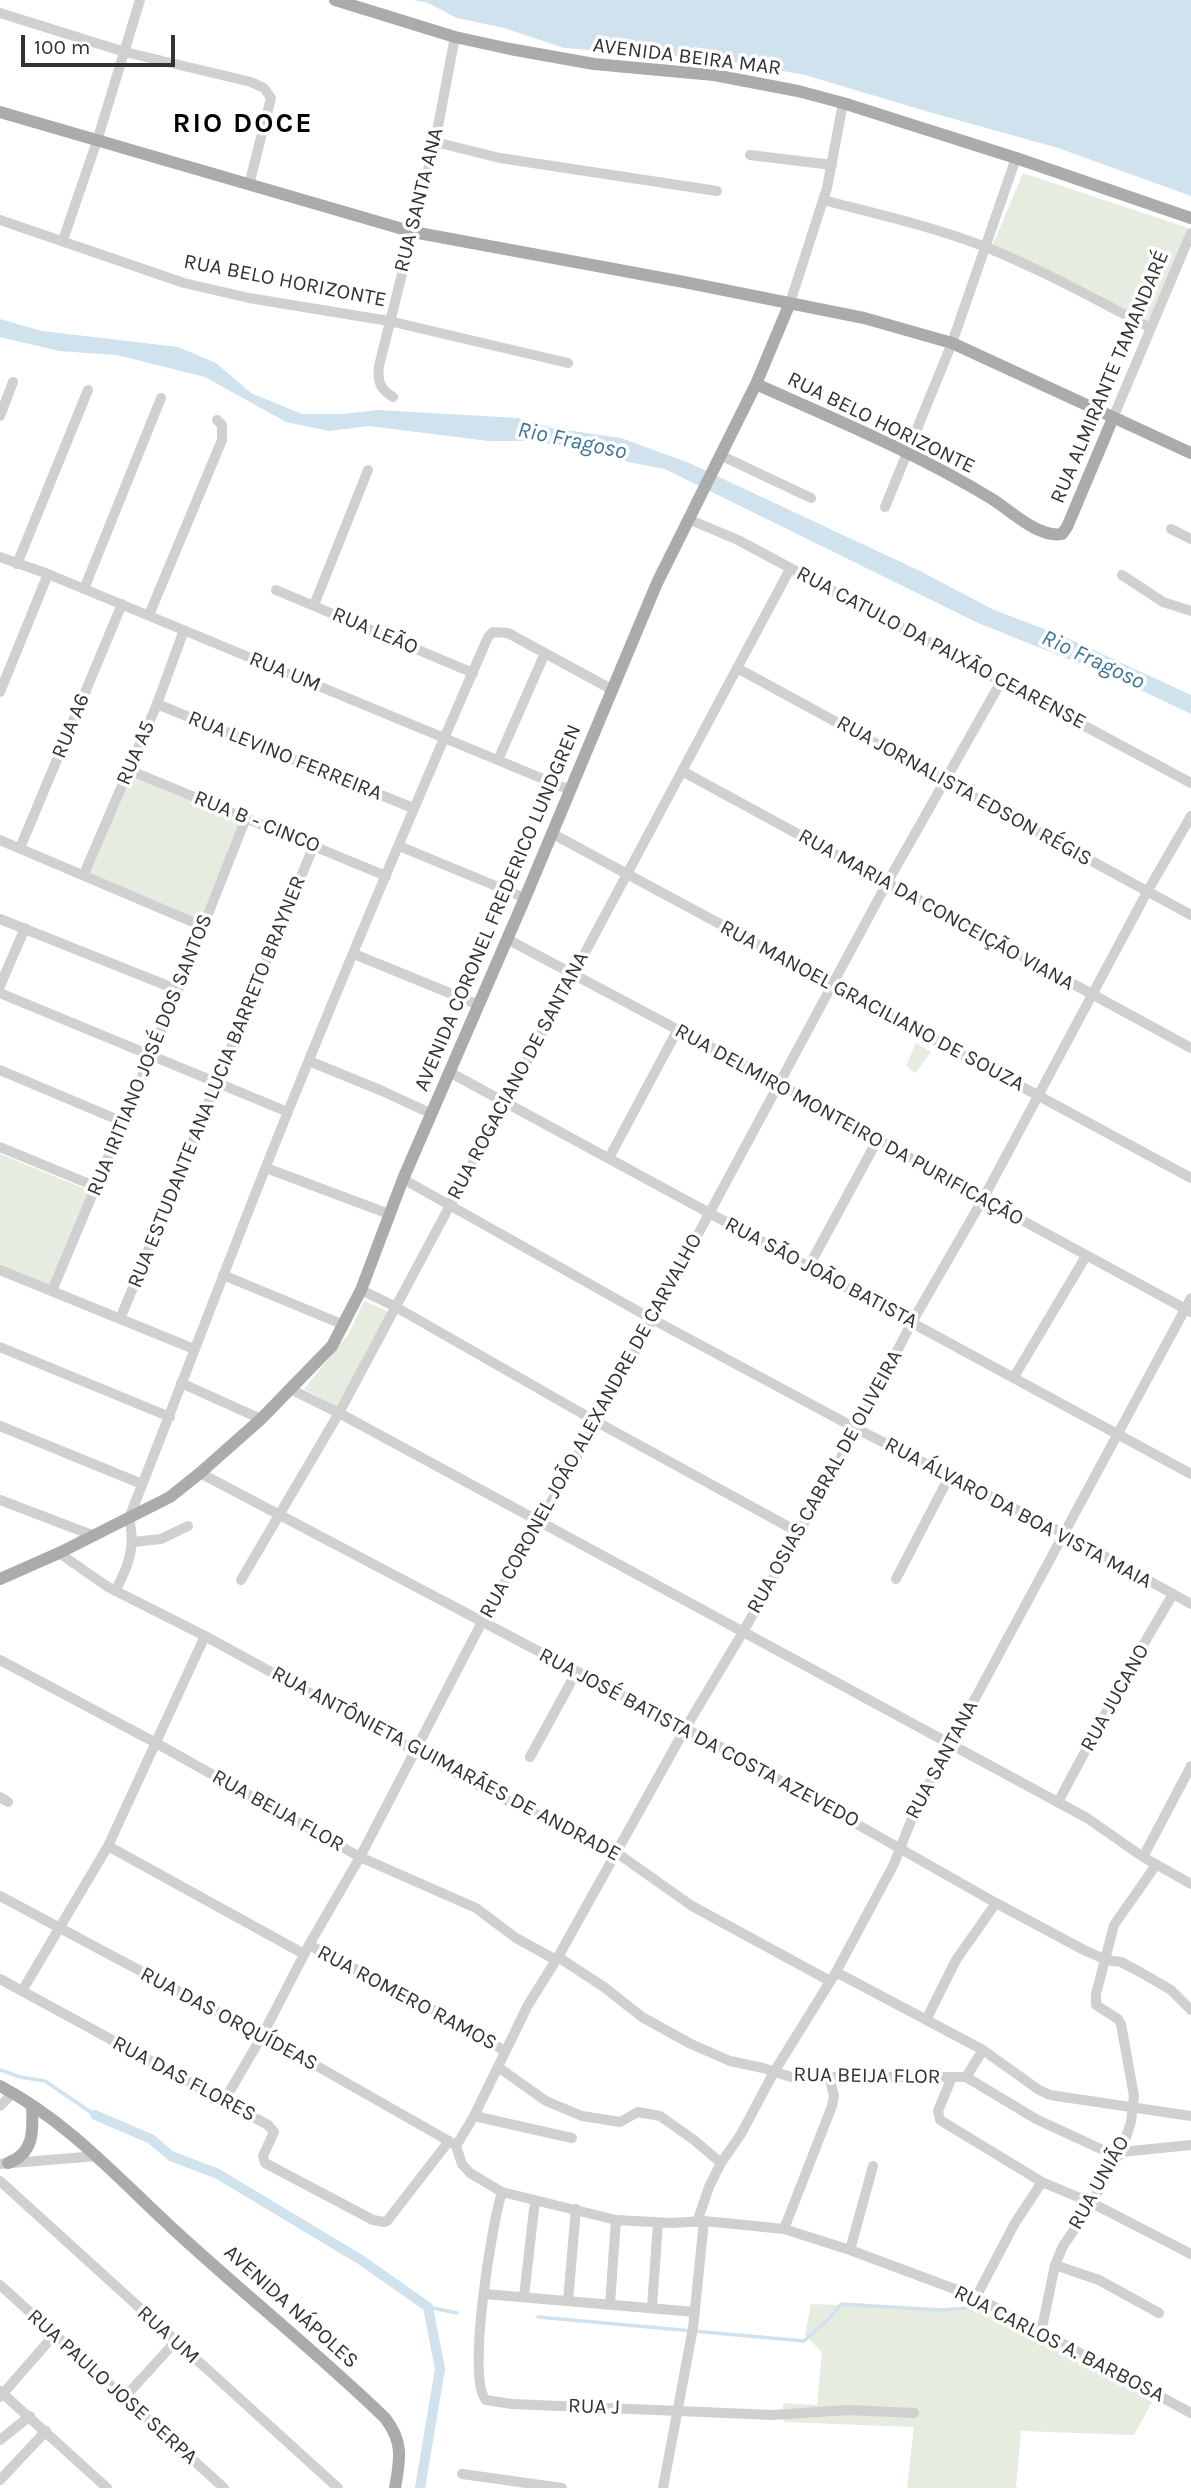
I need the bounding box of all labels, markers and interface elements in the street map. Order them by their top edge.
scale bar [24,21,178,65]
street label: AVENIDA BEIRA MAR [591,33,783,81]
text: 100 m [34,35,91,59]
district label: RIO DOCE [173,107,313,141]
street label: RUA SANTA ANA [389,125,449,275]
street label: RUA ALMIRANTE TAMANDARÉ [1045,247,1175,507]
street label: RUA BELO HORIZONTE [182,249,388,313]
street label: RUA BELO HORIZONTE [783,367,979,479]
water label: Rio Fragoso [515,416,629,466]
street label: RUA CATULO DA PAIXÃO CEARENSE [792,561,1090,735]
street label: RUA LEÃO [328,602,422,660]
water label: Rio Fragoso [1037,624,1149,696]
street label: RUA UM [245,646,325,698]
street label: RUA A6 [47,690,95,762]
street label: RUA LEVINO FERREIRA [184,706,386,806]
street label: RUA JORNALISTA EDSON RÉGIS [832,710,1096,872]
street label: RUA A5 [111,717,161,789]
street label: AVENIDA CORONEL FREDERICO LUNDGREN [409,721,587,1095]
street label: RUA B - CINCO [190,785,324,859]
street label: RUA MARIA DA CONCEIÇÃO VIANA [794,824,1078,996]
street label: RUA ESTUDANTE ANA LUCIA BARRETO BRAYNER [122,872,312,1292]
street label: RUA IRITIANO JOSÉ DOS SANTOS [82,910,218,1200]
street label: RUA MANOEL GRACILIANO DE SOUZA [716,915,1028,1097]
street label: RUA ROGACIANO DE SANTANA [442,948,594,1204]
street label: RUA DELMIRO MONTEIRO DA PURIFICAÇÃO [670,1018,1028,1232]
street label: RUA SÃO JOÃO BATISTA [720,1211,922,1335]
street label: RUA CORONEL JOÃO ALEXANDRE DE CARVALHO [474,1229,708,1623]
street label: RUA OSIAS CABRAL DE OLIVEIRA [742,1346,908,1618]
street label: RUA ÁLVARO DA BOA VISTA MAIA [880,1432,1156,1594]
street label: RUA JUCANO [1075,1640,1155,1756]
street label: RUA JOSÉ BATISTA DA COSTA AZEVEDO [534,1643,864,1833]
street label: RUA ANTÔNIETA GUIMARÃES DE ANDRADE [267,1661,625,1867]
street label: RUA SANTANA [900,1696,984,1824]
street label: RUA BEIJA FLOR [208,1764,348,1858]
street label: RUA ROMERO RAMOS [313,1940,501,2056]
street label: RUA DAS ORQUÍDEAS [136,1962,322,2076]
street label: RUA DAS FLORES [108,2031,260,2127]
street label: RUA BEIJA FLOR [793,2062,941,2090]
street label: RUA UNIÃO [1063,2132,1135,2234]
street label: AVENIDA NÁPOLES [219,2240,363,2374]
street label: RUA CARLOS A. BARBOSA [950,2280,1168,2408]
street label: RUA UM [132,2301,204,2369]
street label: RUA PAULO JOSE SERPA [22,2304,202,2470]
street label: RUA J [568,2393,620,2421]

